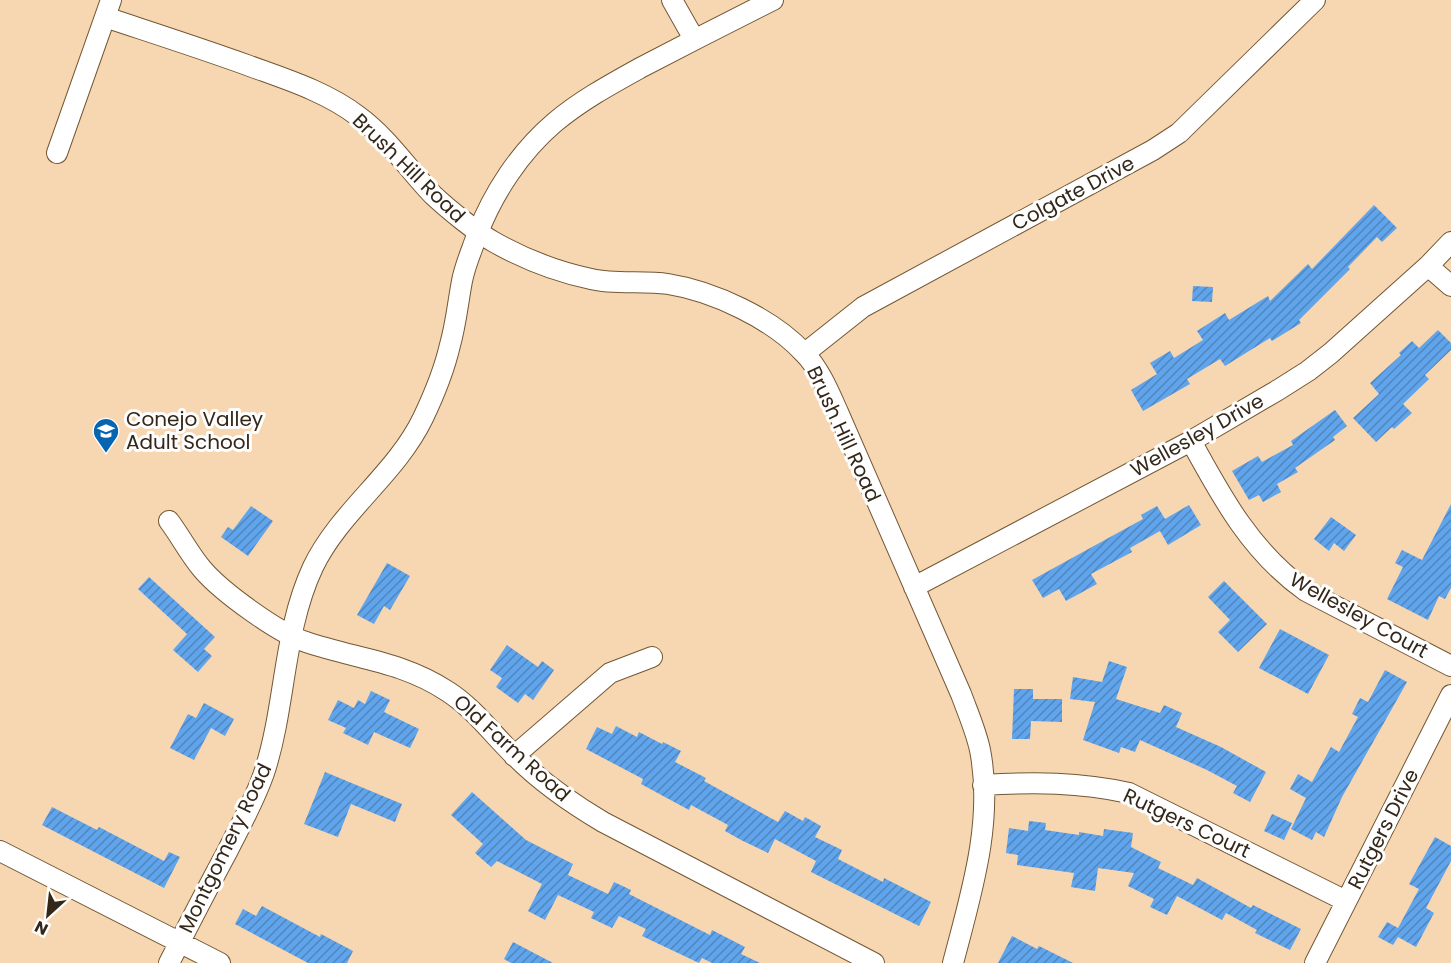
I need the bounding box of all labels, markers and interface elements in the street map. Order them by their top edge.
street label: Brush Hill Road [346,107,472,229]
street label: Colgate Drive [1007,149,1139,237]
street label: Brush Hill Road [800,361,888,507]
street label: Wellesley Drive [1125,387,1269,483]
place label: Conejo Valley Adult School [126,405,263,456]
school or university icon: Conejo Valley Adult School [91,416,121,454]
street label: Wellesley Court [1285,565,1433,665]
street label: Old Farm Road [447,688,577,808]
street label: Montgomery Road [172,759,278,937]
street label: Rutgers Drive [1341,764,1425,894]
street label: Rutgers Court [1119,781,1255,865]
north arrow [18,885,78,945]
text: N [31,915,52,941]

